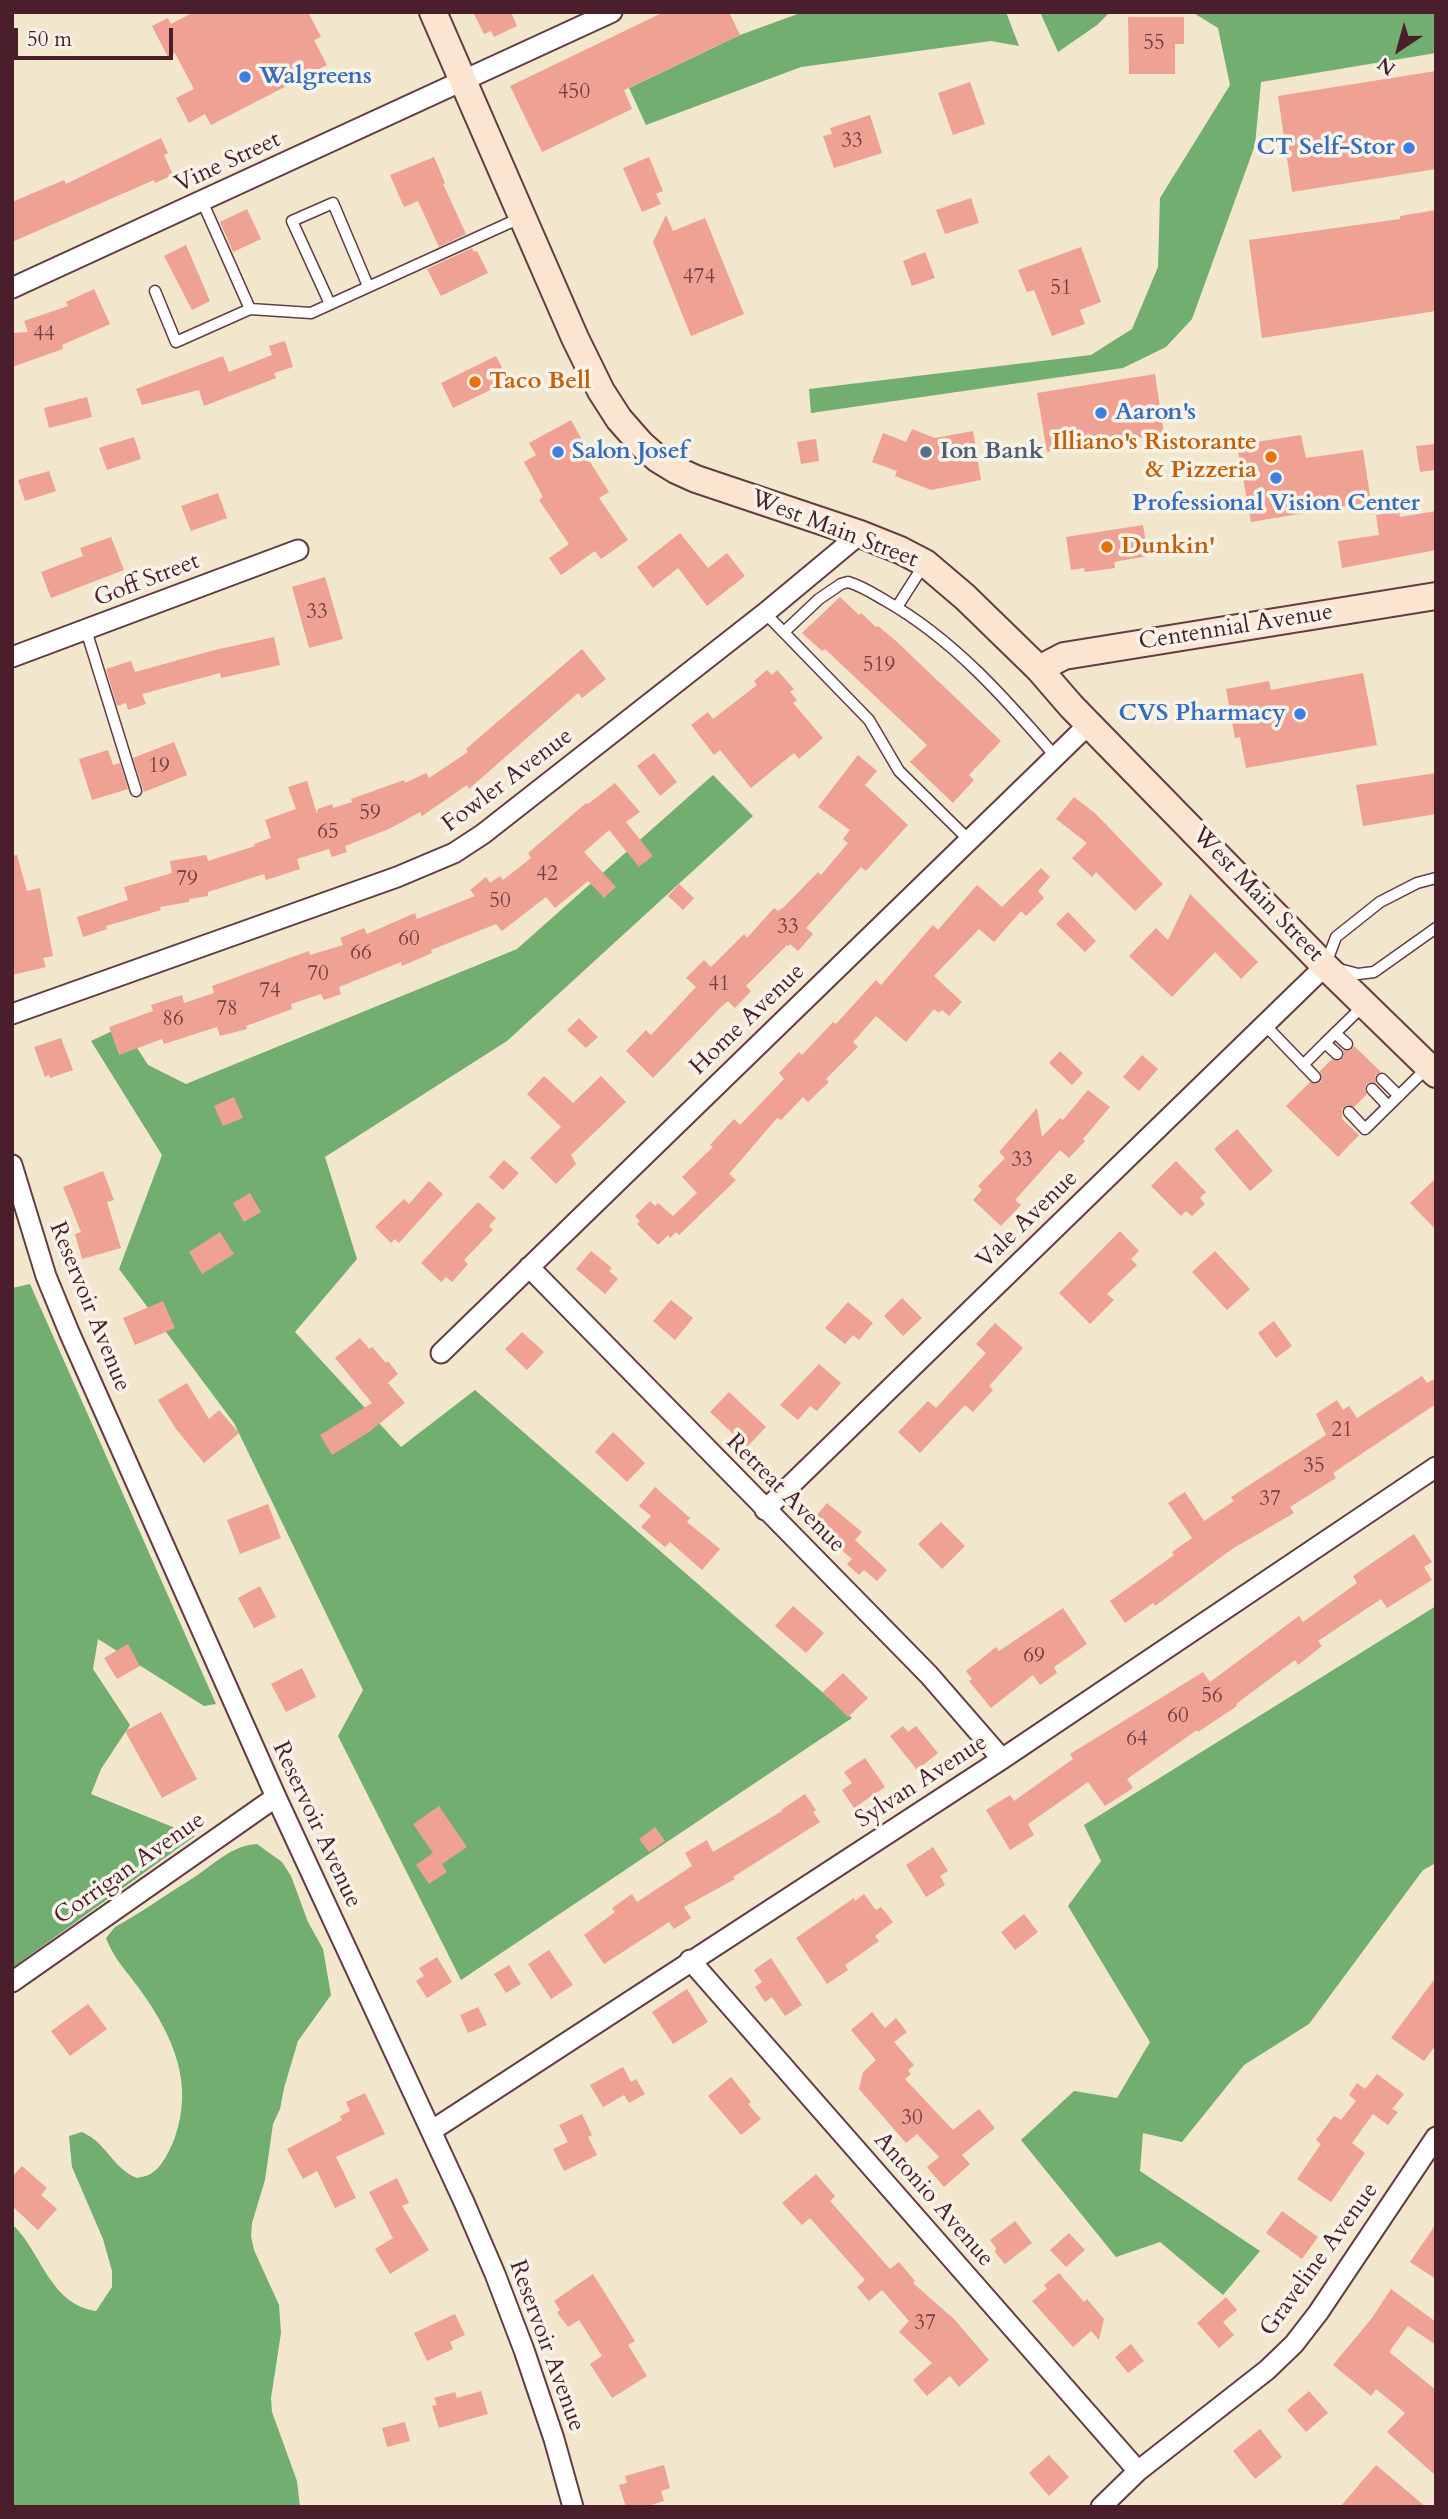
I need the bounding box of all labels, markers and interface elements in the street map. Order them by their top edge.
scale bar [18,14,177,58]
north arrow [1364,14,1434,84]
text: 50 m [27,25,72,54]
house number: 55 [1143,31,1165,57]
text: N [1372,51,1401,81]
place label: Walgreens [259,63,372,91]
marker: Walgreens [237,69,253,85]
house number: 450 [558,80,590,106]
street label: Vine Street [171,126,285,200]
house number: 33 [841,129,863,155]
place label: CT Self-Stor [1256,134,1395,162]
marker: CT Self-Stor [1401,140,1417,156]
house number: 474 [683,265,715,291]
house number: 51 [1050,276,1072,302]
house number: 44 [33,322,55,348]
place label: Taco Bell [489,368,591,396]
marker: Taco Bell [467,374,483,390]
place label: Aaron's [1115,399,1196,427]
marker: Aaron's [1093,405,1109,421]
place label: Illiano's Ristorante & Pizzeria [1052,429,1257,485]
place label: Salon Josef [572,438,688,466]
place label: Ion Bank [940,438,1044,466]
marker: Salon Josef [550,444,566,460]
marker: Ion Bank [918,444,934,460]
marker: Illiano's Ristorante & Pizzeria [1263,449,1279,465]
marker: Professional Vision Center [1268,470,1284,486]
street label: West Main Street [746,485,922,575]
place label: Professional Vision Center [1132,490,1420,518]
place label: Dunkin' [1121,533,1215,561]
marker: Dunkin' [1099,539,1115,555]
street label: Goff Street [90,548,204,614]
street label: Centennial Avenue [1137,598,1335,658]
house number: 33 [306,600,328,626]
house number: 519 [863,653,895,679]
place label: CVS Pharmacy [1119,700,1286,728]
marker: CVS Pharmacy [1292,706,1308,722]
street label: Fowler Avenue [437,723,579,839]
house number: 19 [148,754,170,780]
house number: 59 [359,801,381,827]
house number: 65 [317,820,339,846]
street label: West Main Street [1185,821,1329,969]
house number: 42 [536,862,558,888]
house number: 79 [176,867,198,893]
house number: 50 [489,889,511,915]
house number: 33 [777,915,799,941]
house number: 60 [398,927,420,953]
house number: 66 [350,941,372,967]
street label: Home Avenue [685,958,811,1082]
house number: 70 [307,962,329,988]
house number: 41 [708,972,730,998]
house number: 74 [259,979,281,1005]
house number: 78 [216,997,238,1023]
house number: 86 [162,1007,184,1033]
house number: 33 [1011,1148,1033,1174]
street label: Vale Avenue [971,1165,1085,1275]
street label: Reservoir Avenue [42,1218,136,1396]
house number: 21 [1331,1418,1353,1444]
street label: Retreat Avenue [719,1428,851,1560]
house number: 35 [1303,1454,1325,1480]
house number: 37 [1259,1487,1281,1513]
house number: 69 [1023,1644,1045,1670]
house number: 56 [1201,1684,1223,1710]
house number: 60 [1167,1704,1189,1730]
house number: 64 [1126,1727,1148,1753]
street label: Sylvan Avenue [851,1729,993,1835]
street label: Reservoir Avenue [265,1737,367,1913]
street label: Corrigan Avenue [49,1806,211,1932]
house number: 30 [901,2106,923,2132]
street label: Antonio Avenue [867,2127,999,2273]
street label: Graveline Avenue [1255,2178,1385,2342]
street label: Reservoir Avenue [502,2256,590,2436]
house number: 37 [914,2311,936,2337]

